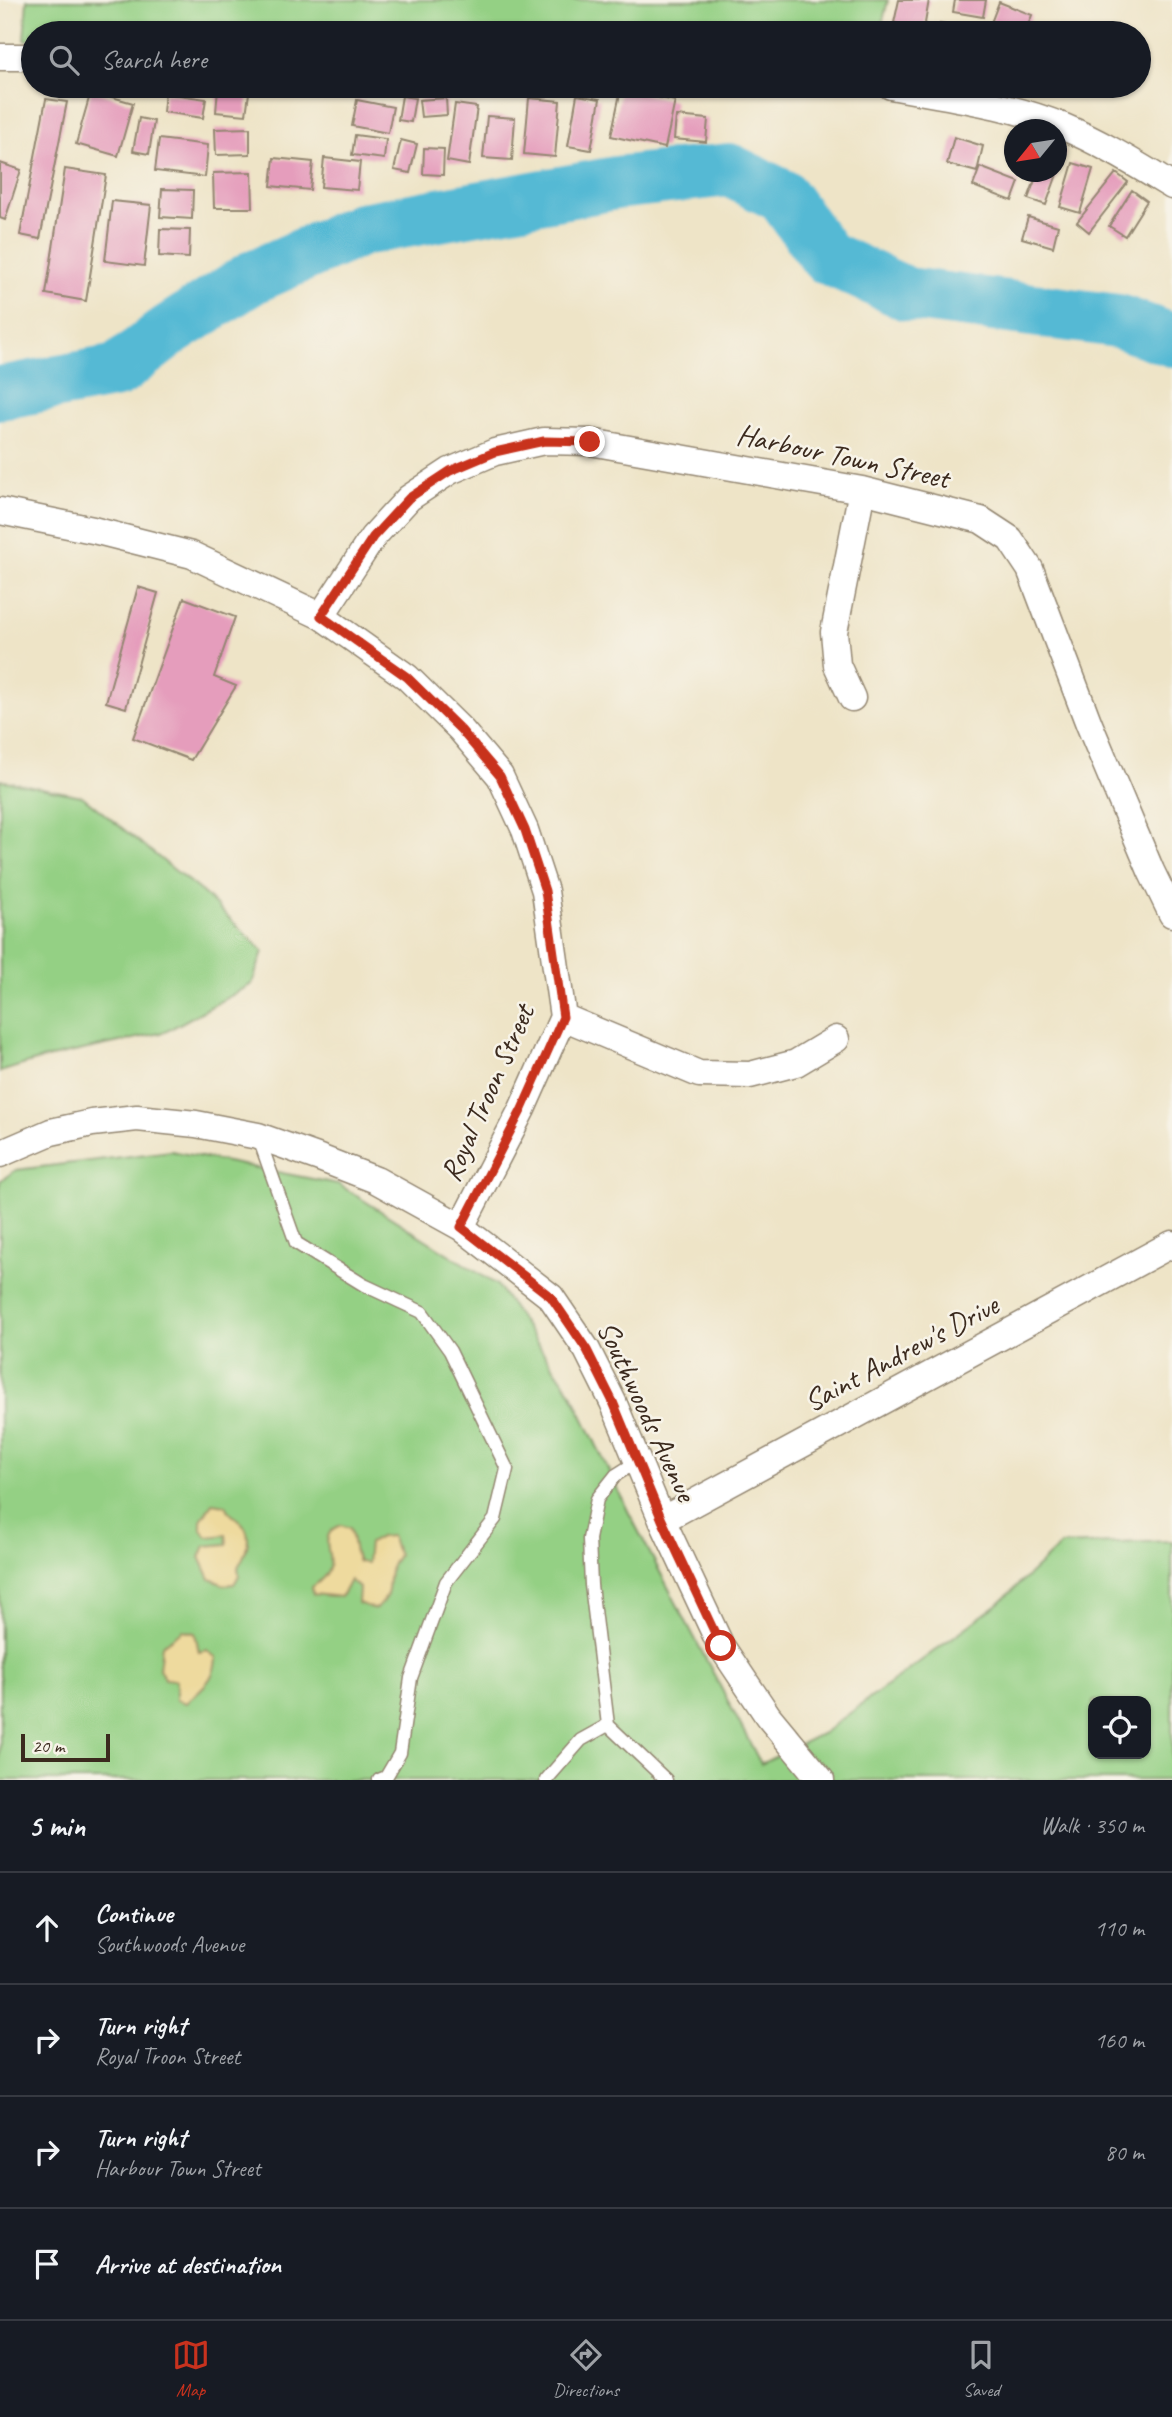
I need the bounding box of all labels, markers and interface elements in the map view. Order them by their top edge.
search box [21,21,1151,98]
icon: search [45,41,83,79]
text: Search here [101,43,207,76]
north arrow [1004,119,1067,182]
street label: Harbour Town Street [733,415,956,498]
route end [574,426,605,457]
street label: Royal Troon Street [431,996,544,1187]
street label: Saint Andrew's Drive [797,1285,1007,1420]
street label: Southwoods Avenue [589,1315,706,1509]
route start [705,1630,736,1661]
map controls [1088,1696,1151,1759]
button: locate [1088,1696,1151,1759]
scale bar [21,1731,110,1763]
text: 20 m [32,1734,64,1758]
text: 5 min [28,1807,85,1845]
text: Walk · 350 m [1040,1811,1144,1840]
text: Continue [95,1897,173,1930]
icon: ahead [28,1909,66,1947]
text: 110 m [1095,1914,1144,1943]
text: Southwoods Avenue [95,1930,244,1959]
text: Turn right [95,2009,186,2042]
icon: right [28,2021,66,2059]
text: 160 m [1095,2026,1144,2055]
text: Royal Troon Street [95,2042,240,2071]
text: Turn right [95,2121,186,2154]
icon: right [28,2133,66,2171]
text: 80 m [1105,2138,1144,2167]
text: Harbour Town Street [95,2154,261,2183]
icon: arrive [28,2245,66,2283]
text: Arrive at destination [95,2248,281,2281]
tab: Map [172,2336,210,2402]
tab: Directions [553,2336,619,2402]
tab: Saved [962,2336,1000,2402]

